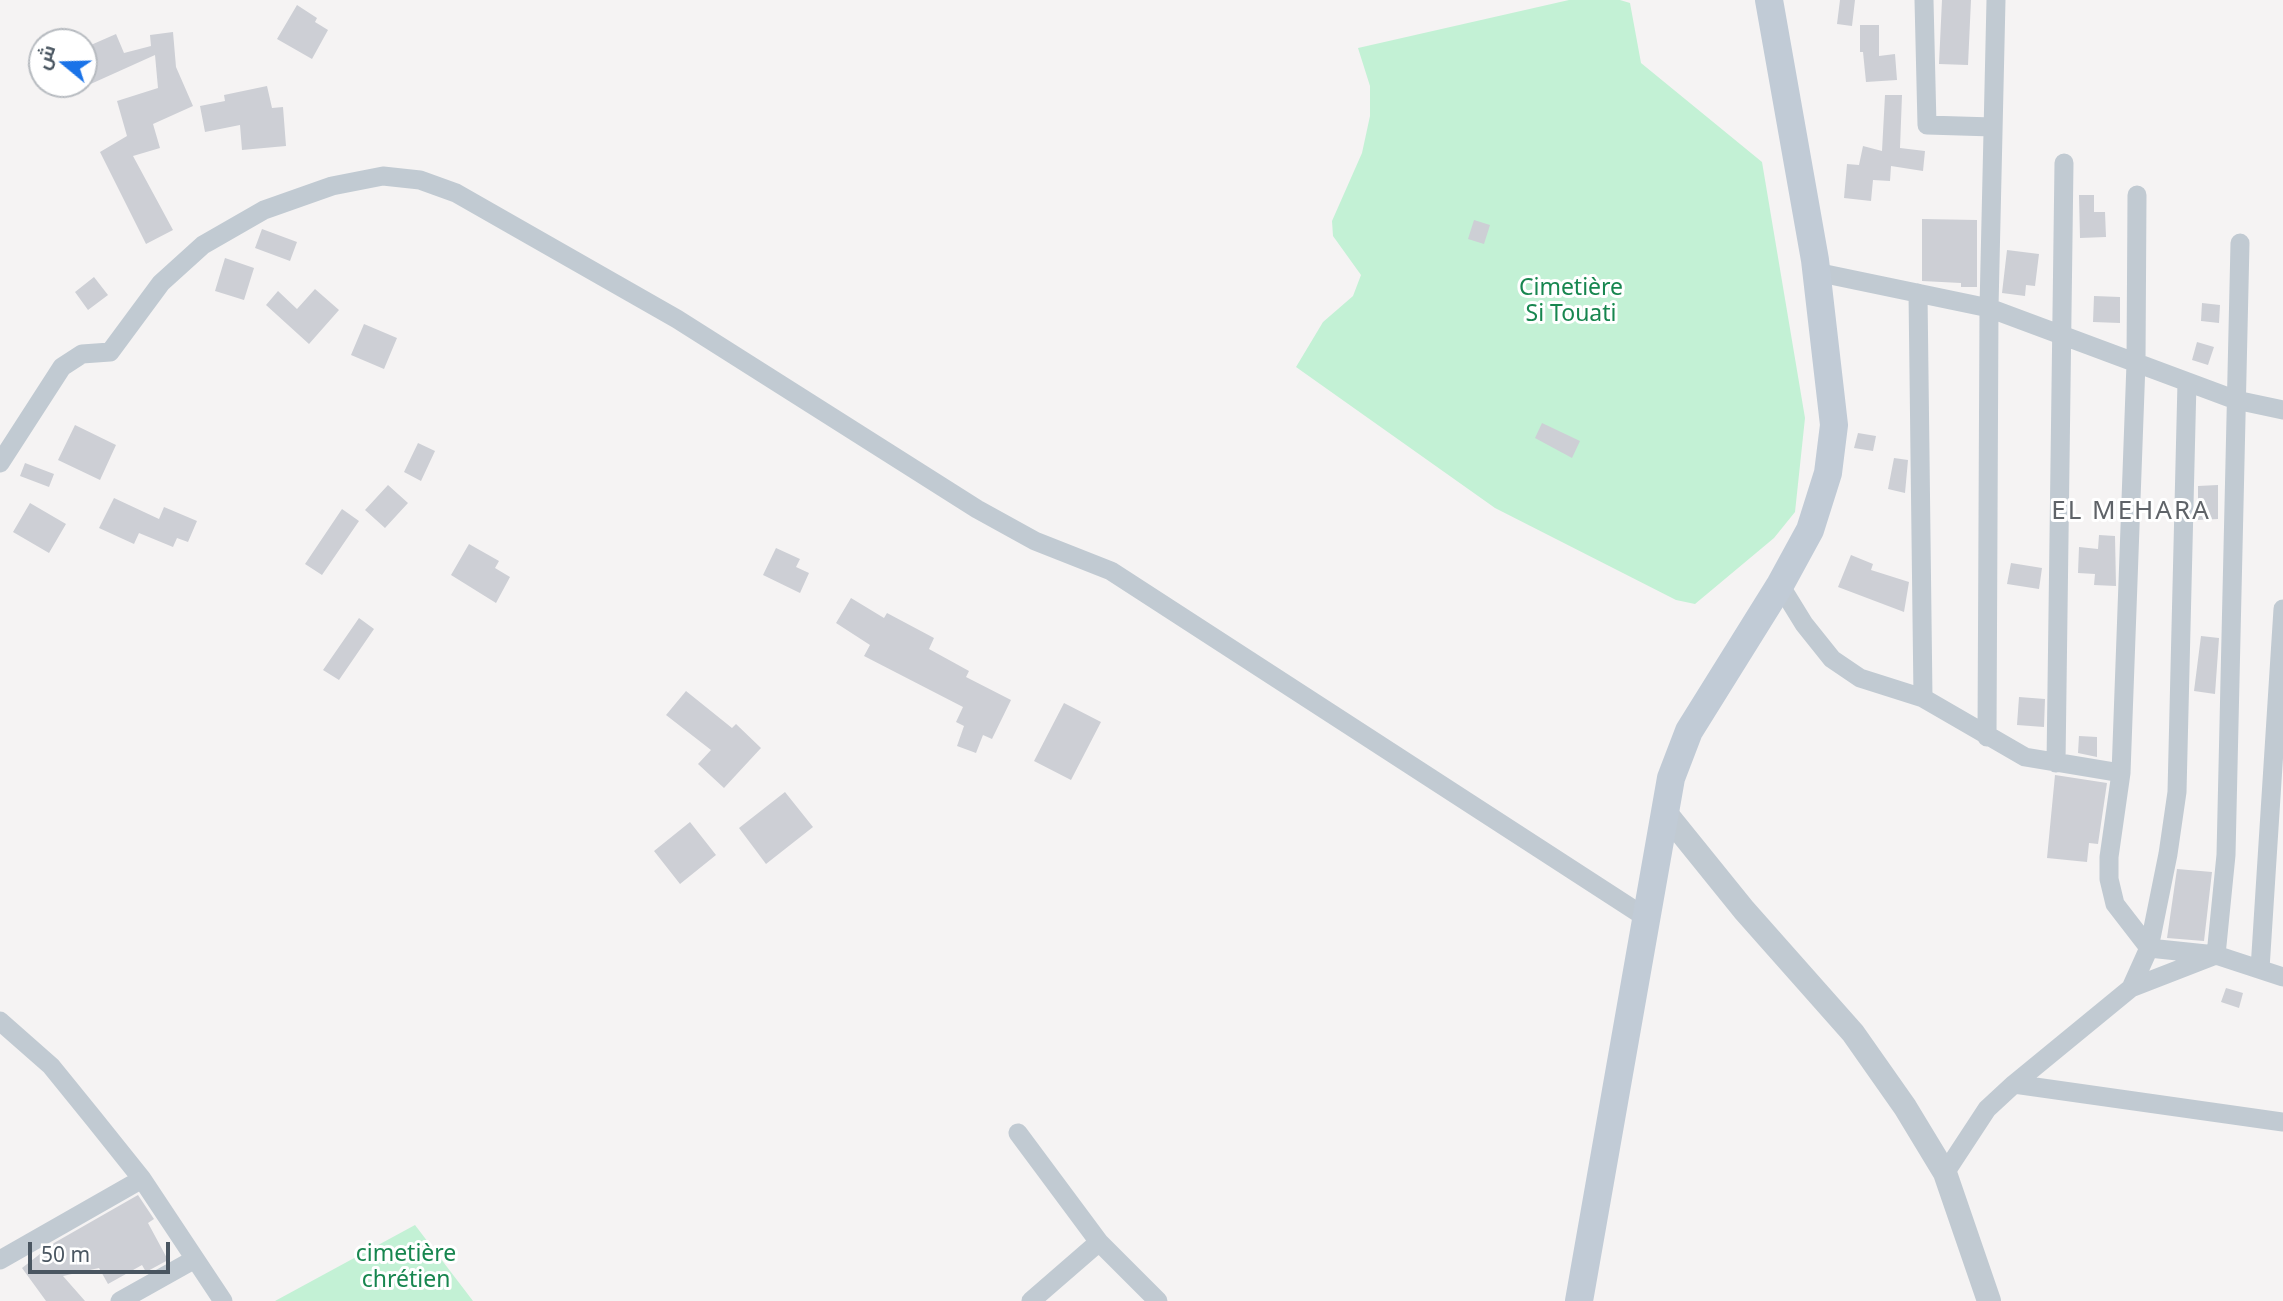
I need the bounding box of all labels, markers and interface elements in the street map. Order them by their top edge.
north arrow [28,28,98,98]
text: ش [29,41,61,73]
park label: Cimetière Si Touati [1519,274,1623,328]
district label: EL MEHARA [2052,496,2210,528]
scale bar [32,1228,173,1272]
text: 50 m [41,1240,90,1268]
park label: cimetière chrétien [356,1240,456,1294]

